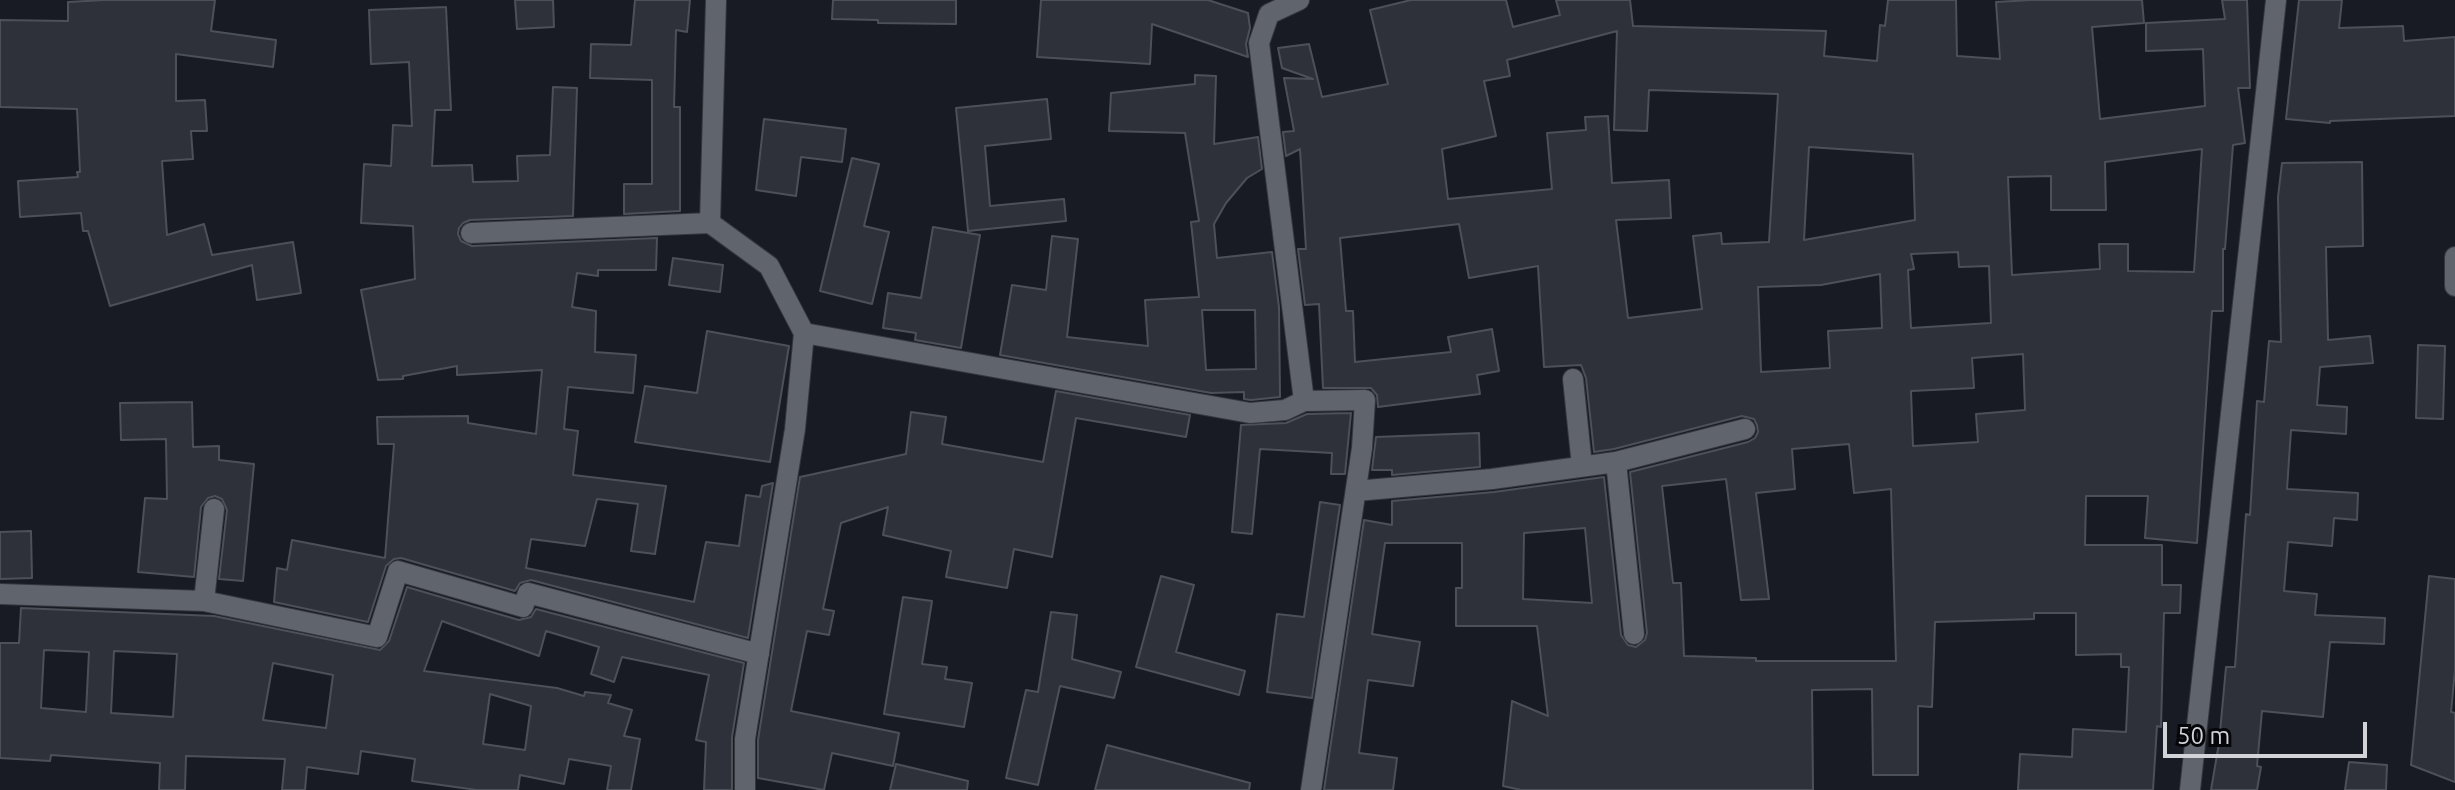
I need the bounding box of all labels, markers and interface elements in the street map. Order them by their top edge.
scale bar [2167,706,2371,756]
text: 50 m [2177,722,2230,749]

